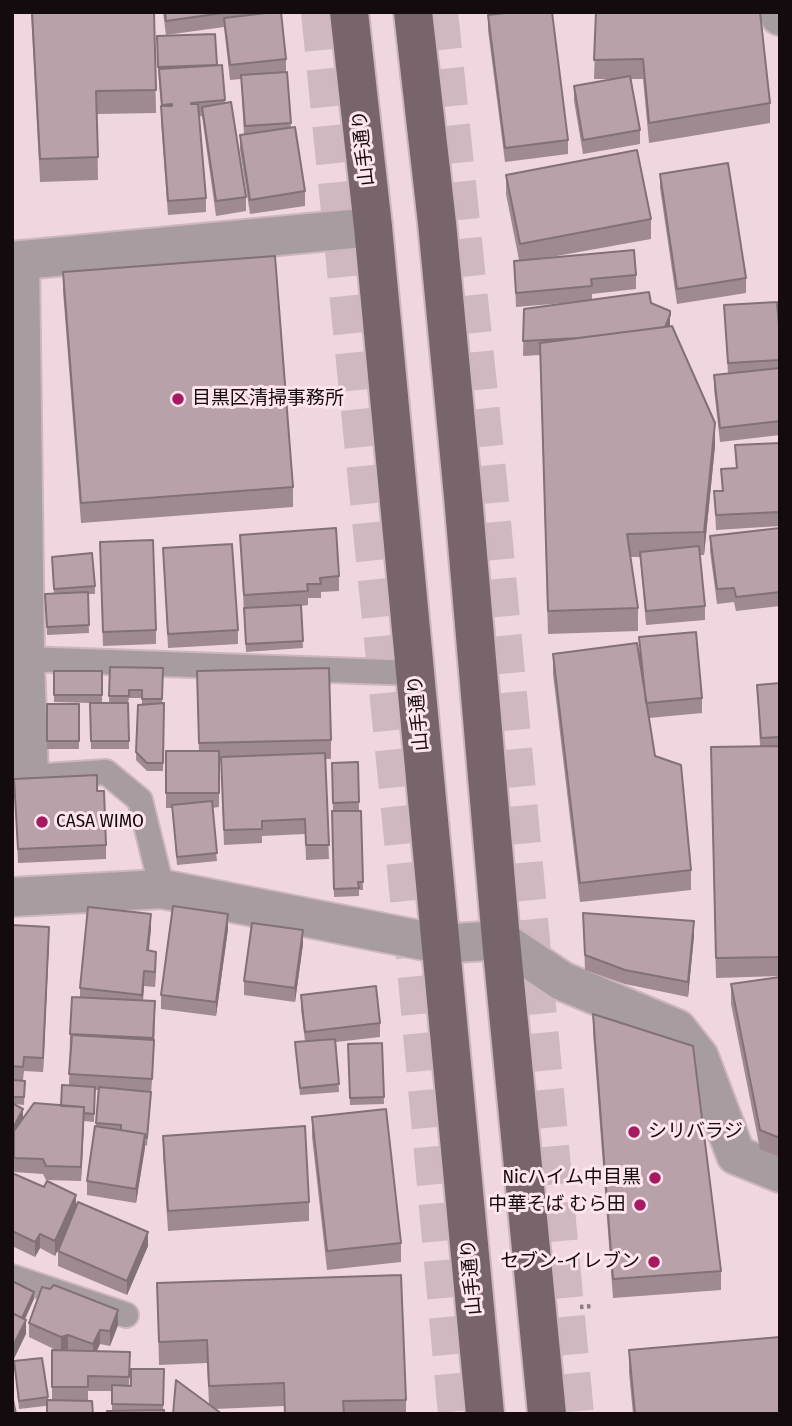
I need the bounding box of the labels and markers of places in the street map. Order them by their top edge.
place label: 目黒区清掃事務所 [192,388,344,410]
marker: 目黒区清掃事務所 [170,391,186,407]
place label: CASA WIMO [56,811,144,833]
marker: CASA WIMO [34,814,50,830]
place label: シリバラジ [648,1121,743,1143]
marker: シリバラジ [626,1124,642,1140]
place label: Nicハイム中目黒 [503,1167,641,1189]
marker: Nicハイム中目黒 [647,1170,663,1186]
place label: 中華そば むら田 [489,1194,626,1216]
marker: 中華そば むら田 [632,1197,648,1213]
place label: セブン-イレブン [500,1251,640,1273]
marker: セブン-イレブン [646,1254,662,1270]

